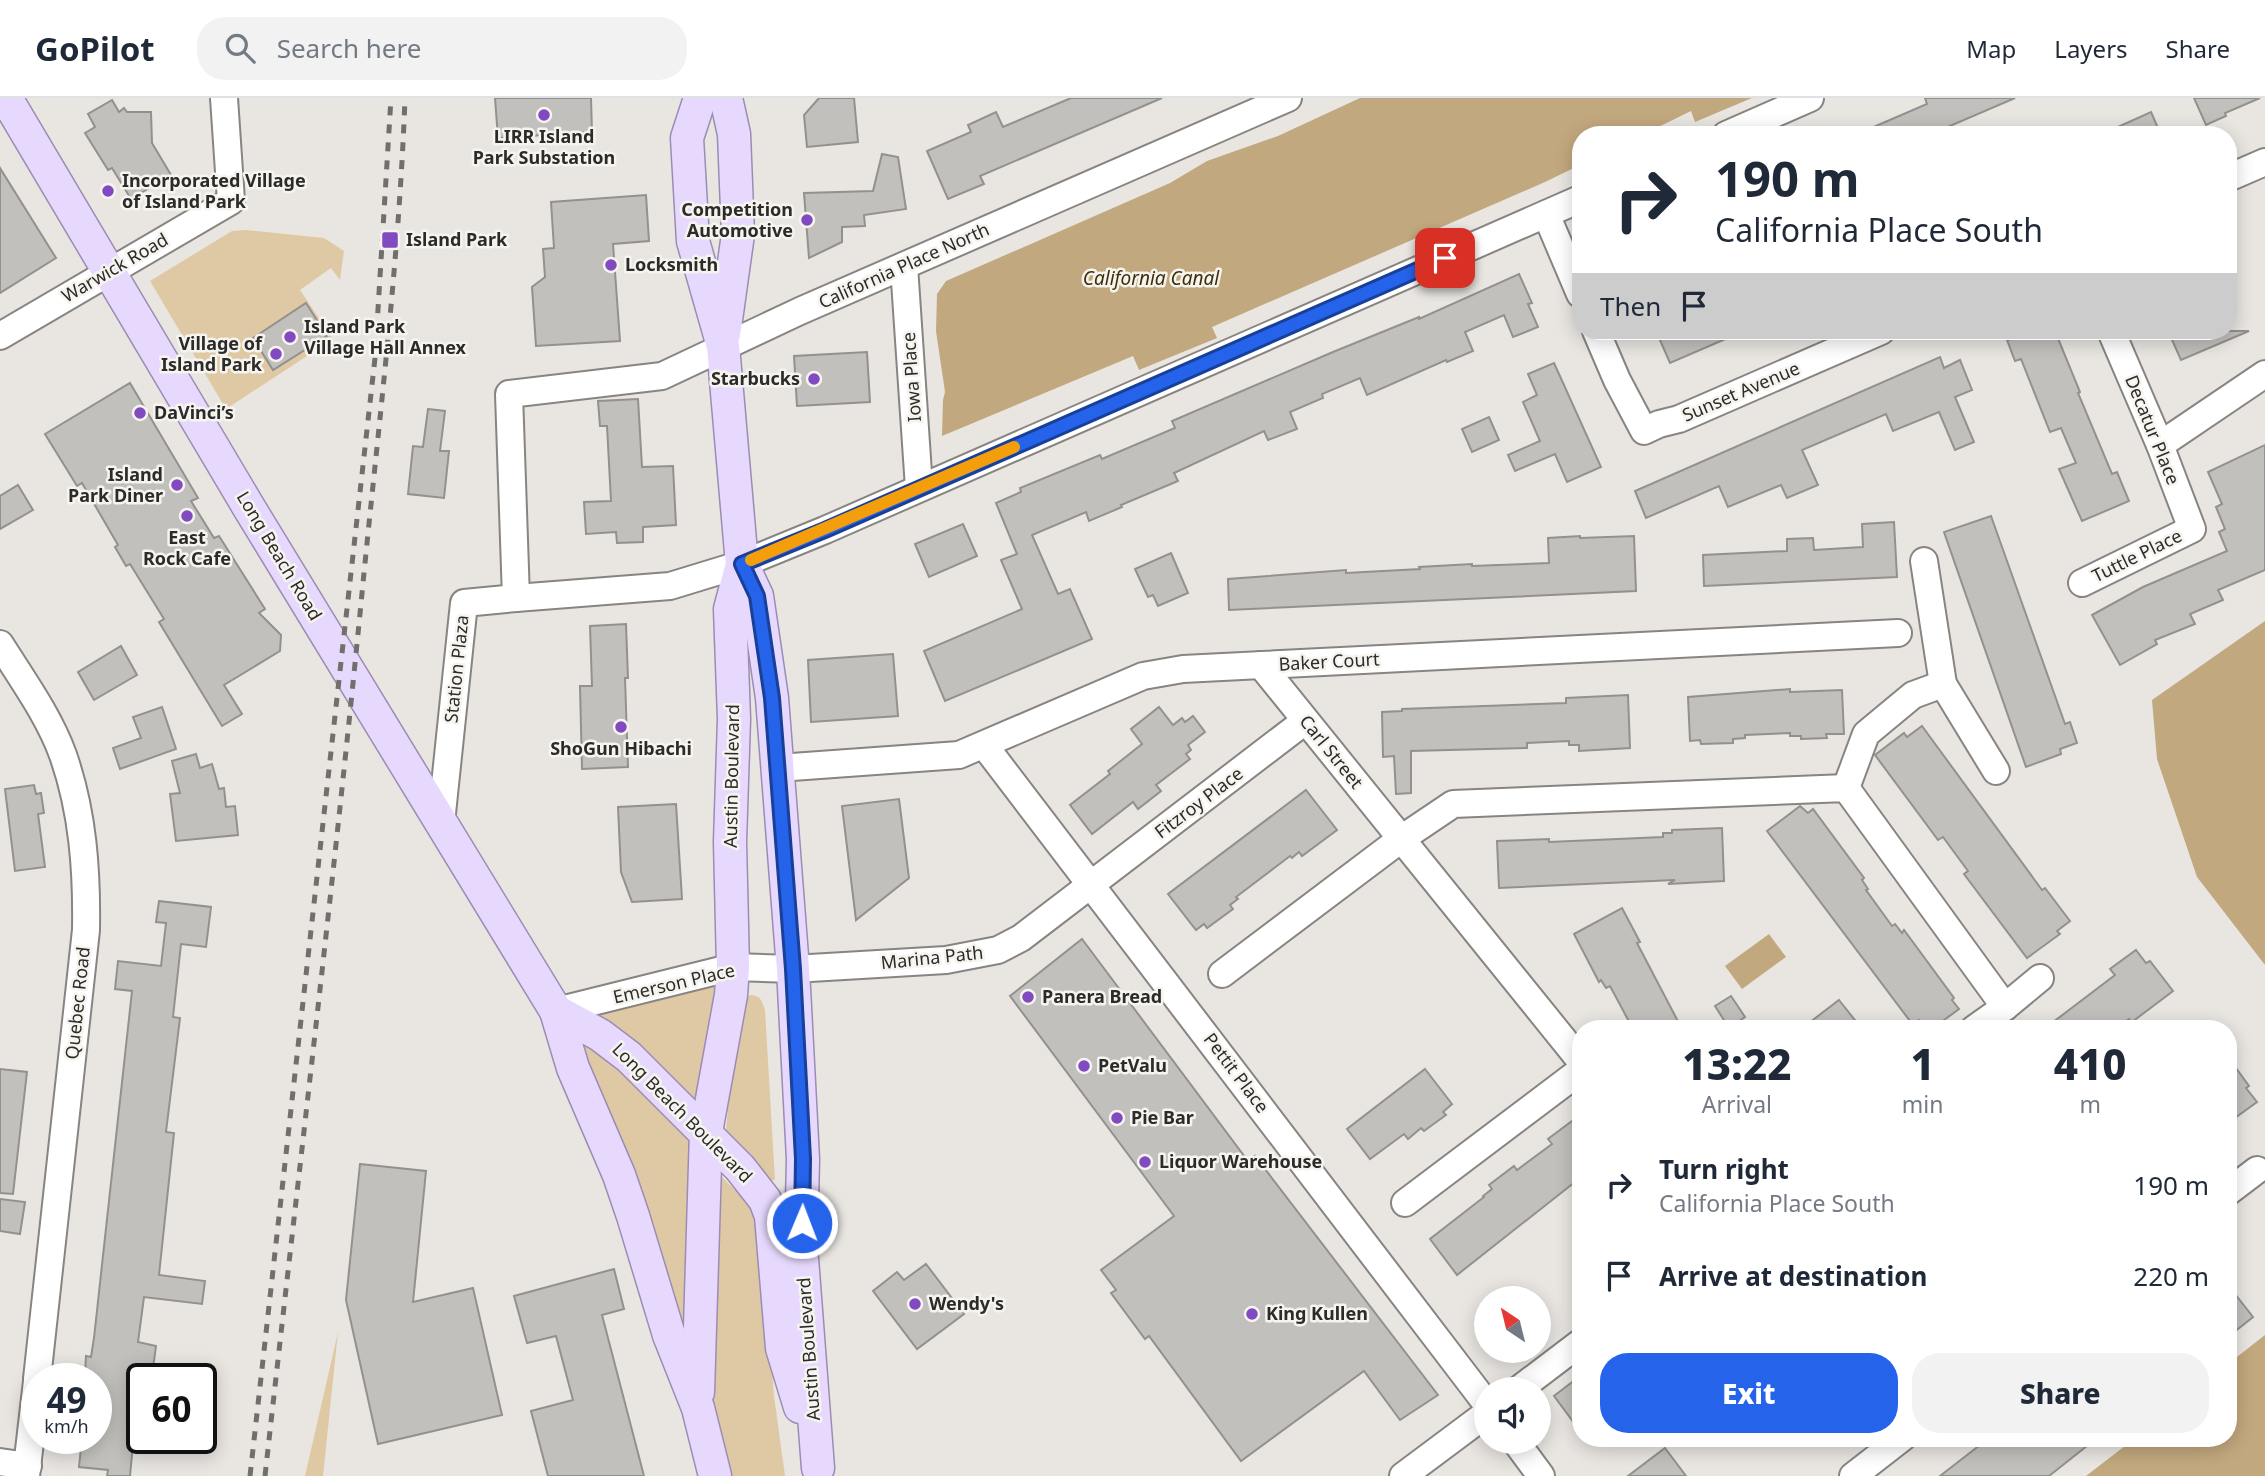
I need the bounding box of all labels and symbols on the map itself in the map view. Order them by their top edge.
marker: LIRR Island Park Substation [536,107,552,123]
place label: LIRR Island Park Substation [473,124,615,169]
place label: Incorporated Village of Island Park [122,168,306,213]
marker: Incorporated Village of Island Park [100,183,116,199]
place label: Competition Automotive [681,197,793,242]
marker: Competition Automotive [799,212,815,228]
street label: California Place North [814,217,993,314]
street label: Warwick Road [57,227,172,307]
place label: Island Park [406,227,508,251]
pin [1415,228,1475,288]
marker: Island Park [380,230,400,250]
place label: Locksmith [625,252,718,276]
marker: Locksmith [603,257,619,273]
water label: California Canal [1083,265,1220,291]
place label: Island Park Village Hall Annex [304,314,467,359]
marker: Island Park Village Hall Annex [282,329,298,345]
place label: Village of Island Park [161,331,263,376]
street label: Iowa Place [896,331,926,423]
marker: Village of Island Park [268,346,284,362]
street label: Sunset Avenue [1678,356,1803,427]
place label: Starbucks [711,366,800,390]
marker: Starbucks [806,371,822,387]
street label: Decatur Place [2120,371,2186,488]
place label: DaVinci’s [154,400,234,424]
marker: DaVinci’s [132,405,148,421]
place label: Island Park Diner [68,462,163,507]
marker: Island Park Diner [169,477,185,493]
street label: Long Beach Road [232,486,328,625]
marker: East Rock Cafe [179,508,195,524]
street label: Tuttle Place [2088,523,2185,587]
place label: East Rock Cafe [143,525,231,570]
street label: Station Plaza [438,614,474,724]
street label: Baker Court [1278,646,1381,676]
street label: Austin Boulevard [718,704,744,848]
street label: Carl Street [1295,709,1369,794]
marker: ShoGun Hibachi [613,719,629,735]
place label: ShoGun Hibachi [550,736,692,760]
street label: Fitzroy Place [1149,761,1247,843]
street label: Marina Path [879,940,984,974]
street label: Quebec Road [59,945,95,1060]
street label: Emerson Place [611,957,737,1009]
place label: Panera Bread [1042,984,1162,1008]
marker: Panera Bread [1020,989,1036,1005]
street label: Pettit Place [1199,1028,1275,1117]
street label: Long Beach Boulevard [607,1037,758,1188]
place label: PetValu [1098,1053,1167,1077]
marker: PetValu [1076,1058,1092,1074]
place label: Pie Bar [1131,1105,1194,1129]
marker: Pie Bar [1109,1110,1125,1126]
place label: Liquor Warehouse [1159,1149,1322,1173]
marker: Liquor Warehouse [1137,1154,1153,1170]
position arrow [765,1186,839,1260]
street label: Austin Boulevard [791,1277,825,1422]
north arrow [1474,1286,1550,1363]
place label: Wendy's [929,1291,1004,1315]
marker: Wendy's [907,1296,923,1312]
place label: King Kullen [1266,1301,1368,1325]
marker: King Kullen [1244,1306,1260,1322]
speed limit sign: 60 [126,1363,217,1454]

